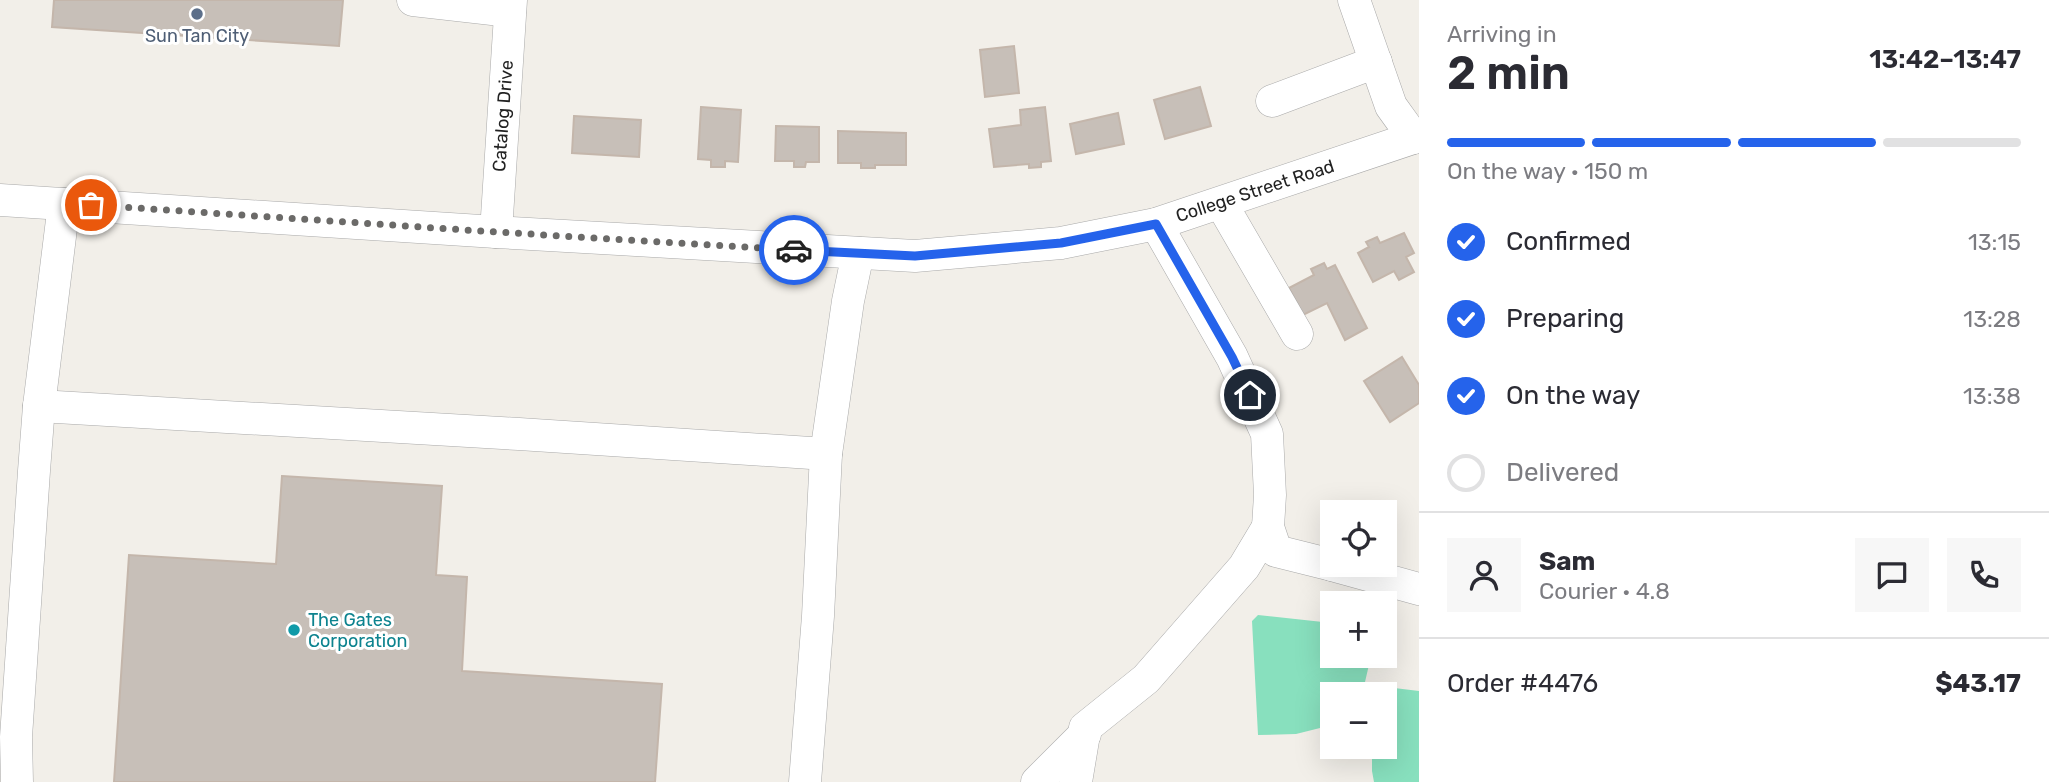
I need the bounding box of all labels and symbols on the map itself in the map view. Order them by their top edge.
marker: Sun Tan City [189,6,205,22]
place label: Sun Tan City [145,25,249,47]
street label: Catalog Drive [488,59,518,173]
street label: College Street Road [1173,155,1337,227]
pin [61,175,121,235]
courier [759,215,829,285]
pin [1220,365,1280,425]
place label: The Gates Corporation [308,609,407,652]
marker: The Gates Corporation [286,622,302,638]

